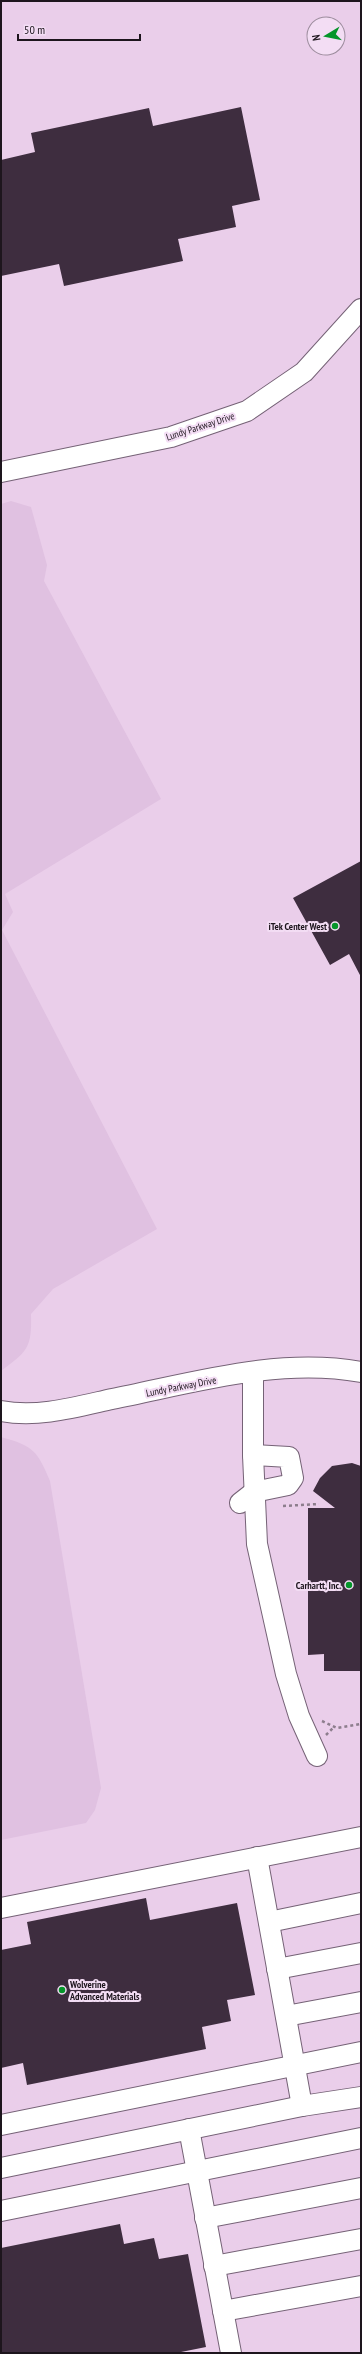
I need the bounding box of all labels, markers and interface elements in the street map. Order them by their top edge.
scale bar [18,16,140,42]
north arrow [306,16,346,56]
text: 50 m [24,22,45,37]
text: N [309,34,324,42]
street label: Lundy Parkway Drive [164,409,236,444]
place label: iTek Center West [269,920,327,933]
marker: iTek Center West [330,921,340,931]
street label: Lundy Parkway Drive [145,1373,217,1400]
place label: Carhartt, Inc. [296,1579,341,1592]
marker: Carhartt, Inc. [344,1580,354,1590]
place label: Wolverine Advanced Materials [69,1978,140,2003]
marker: Wolverine Advanced Materials [57,1985,67,1995]

